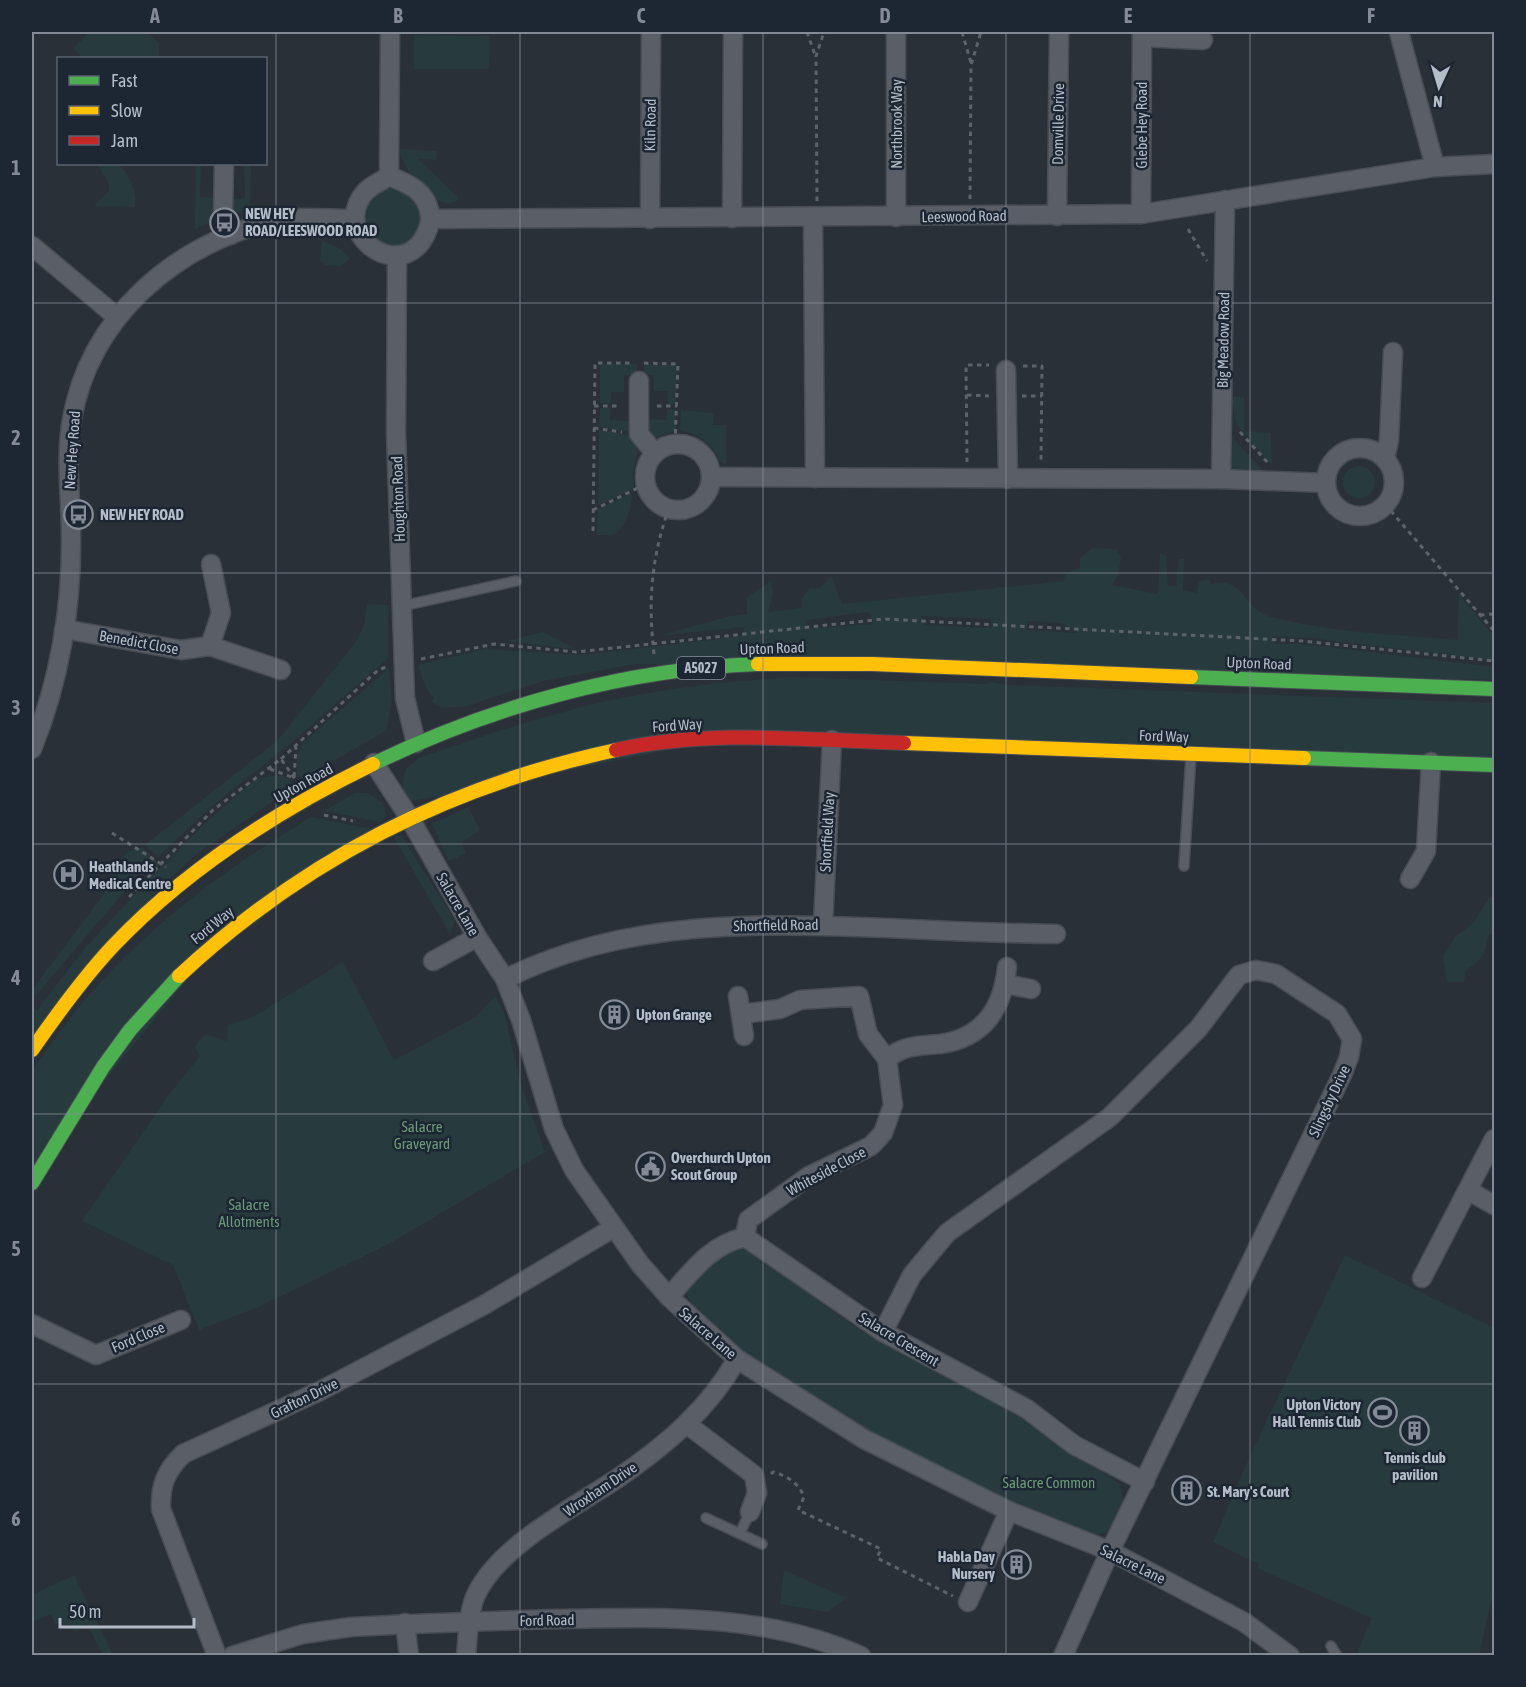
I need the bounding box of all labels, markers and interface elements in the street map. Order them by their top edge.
text: A [149,4,160,27]
text: B [393,4,403,27]
text: C [637,4,646,27]
text: D [879,4,891,27]
text: E [1124,4,1133,27]
text: F [1367,4,1375,27]
legend [57,57,267,165]
north arrow [1409,57,1469,117]
text: Fast [111,70,138,91]
street label: Northbrook Way [888,79,905,169]
street label: Glebe Hey Road [1133,82,1150,168]
street label: Domville Drive [1049,83,1067,165]
text: N [1433,93,1443,111]
street label: Kiln Road [641,98,659,152]
text: Slow [111,100,142,121]
text: Jam [111,130,138,151]
text: 1 [11,156,21,179]
place label: NEW HEY ROAD/LEESWOOD ROAD [245,205,377,239]
bus stop icon: NEW HEY ROAD/LEESWOOD ROAD [208,206,240,238]
street label: Leeswood Road [921,207,1007,225]
street label: Big Meadow Road [1214,292,1232,388]
street label: New Hey Road [61,410,83,490]
text: 2 [11,426,21,449]
street label: Houghton Road [388,456,408,542]
bus stop icon: NEW HEY ROAD [63,498,95,530]
place label: NEW HEY ROAD [100,506,184,523]
street label: Benedict Close [98,627,180,657]
street label: Upton Road [739,638,805,658]
street label: Upton Road [1226,653,1292,673]
road number: A5027 [677,657,725,679]
text: 3 [11,696,21,719]
street label: Ford Way [651,715,703,735]
street label: Ford Way [1139,727,1189,745]
street label: Upton Road [270,760,336,806]
street label: Shortfield Way [816,792,838,872]
place label: Heathlands Medical Centre [89,858,171,892]
hospital icon: Heathlands Medical Centre [52,859,84,891]
street label: Salacre Lane [433,869,483,939]
street label: Ford Way [187,903,237,947]
street label: Shortfield Road [733,916,819,934]
text: 4 [10,966,21,989]
building icon: Upton Grange [599,998,631,1030]
place label: Upton Grange [636,1006,712,1023]
street label: Slingsby Drive [1305,1062,1353,1140]
park label: Salacre Graveyard [394,1118,450,1152]
street label: Whiteside Close [784,1143,869,1199]
place label: Overchurch Upton Scout Group [671,1149,771,1183]
public building icon: Overchurch Upton Scout Group [634,1150,666,1182]
park label: Salacre Allotments [218,1196,280,1230]
text: 5 [11,1237,21,1260]
street label: Salacre Lane [676,1304,740,1362]
street label: Salacre Crescent [856,1308,942,1370]
street label: Ford Close [109,1318,167,1356]
street label: Grafton Drive [268,1374,341,1422]
place label: Upton Victory Hall Tennis Club [1272,1396,1362,1430]
sports icon: Upton Victory Hall Tennis Club [1366,1397,1398,1429]
building icon: Tennis club pavilion [1399,1414,1431,1446]
place label: Tennis club pavilion [1384,1449,1446,1483]
street label: Wroxham Drive [560,1458,640,1520]
park label: Salacre Common [1003,1474,1095,1491]
building icon: St. Mary's Court [1170,1475,1202,1507]
place label: St. Mary's Court [1207,1483,1290,1500]
text: 6 [11,1507,21,1530]
street label: Salacre Lane [1098,1541,1168,1587]
place label: Habla Day Nursery [938,1548,996,1582]
building icon: Habla Day Nursery [1000,1549,1032,1581]
scale bar [60,1591,194,1629]
text: 50 m [69,1601,101,1622]
street label: Ford Road [519,1611,575,1629]

